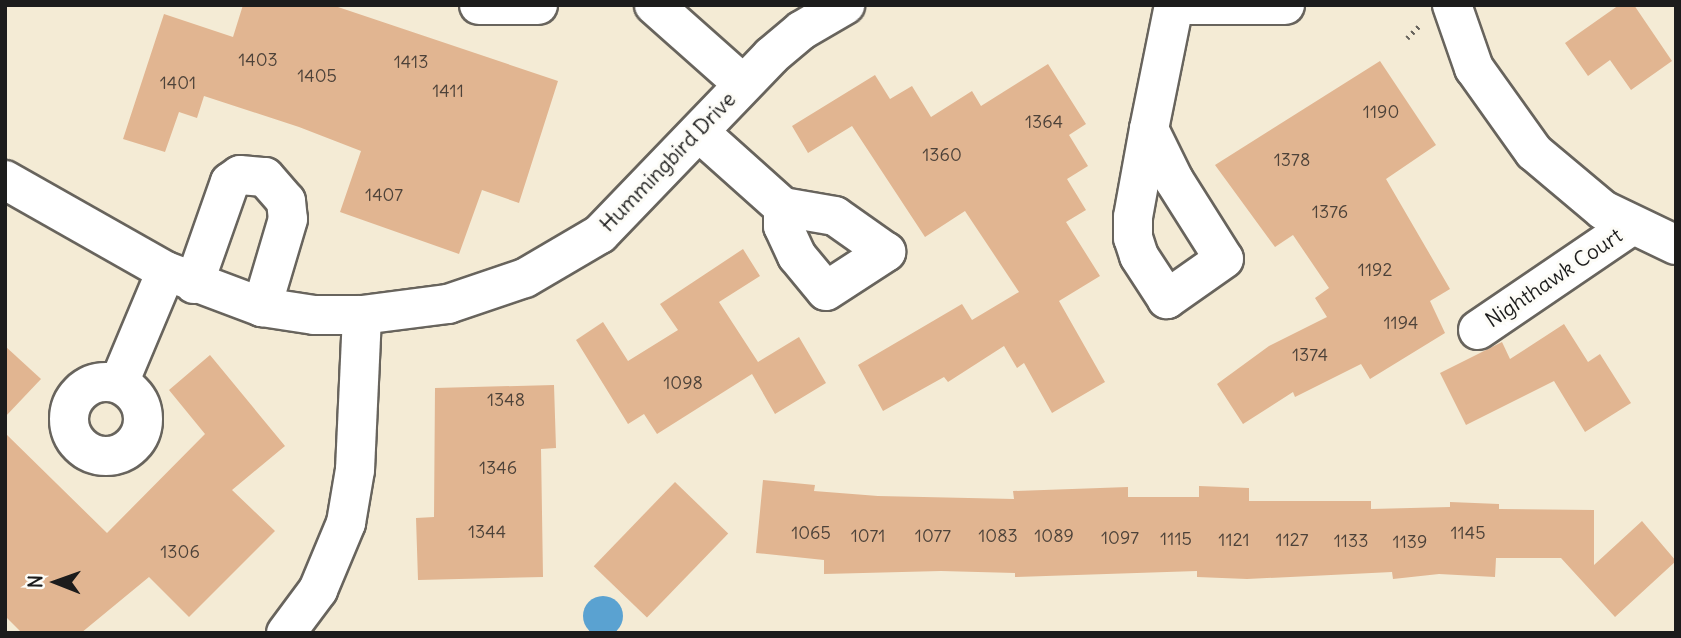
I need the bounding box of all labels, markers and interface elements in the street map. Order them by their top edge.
house number: 1403 [238,49,278,71]
house number: 1413 [394,51,428,73]
house number: 1405 [297,65,337,87]
house number: 1401 [160,72,196,94]
house number: 1411 [432,80,464,102]
street label: Hummingbird Drive [595,87,741,237]
house number: 1190 [1363,101,1399,123]
house number: 1364 [1025,111,1063,133]
house number: 1360 [922,144,962,166]
house number: 1378 [1274,149,1310,171]
house number: 1407 [365,184,403,206]
house number: 1376 [1312,201,1348,223]
street label: Nighthawk Court [1481,223,1627,333]
house number: 1192 [1358,259,1392,281]
house number: 1194 [1383,312,1419,334]
house number: 1374 [1292,344,1328,366]
house number: 1098 [663,372,703,394]
house number: 1348 [487,389,525,411]
house number: 1346 [479,457,517,479]
house number: 1344 [468,521,506,543]
house number: 1065 [791,522,831,544]
house number: 1145 [1450,522,1486,544]
house number: 1071 [851,525,885,547]
house number: 1077 [915,525,951,547]
house number: 1083 [978,525,1018,547]
house number: 1089 [1034,525,1074,547]
house number: 1097 [1101,527,1139,549]
house number: 1115 [1160,528,1192,550]
house number: 1121 [1218,529,1250,551]
house number: 1127 [1276,529,1308,551]
house number: 1133 [1334,530,1368,552]
house number: 1139 [1393,531,1427,553]
house number: 1306 [160,541,200,563]
north arrow [21,547,91,617]
text: N [23,575,47,588]

